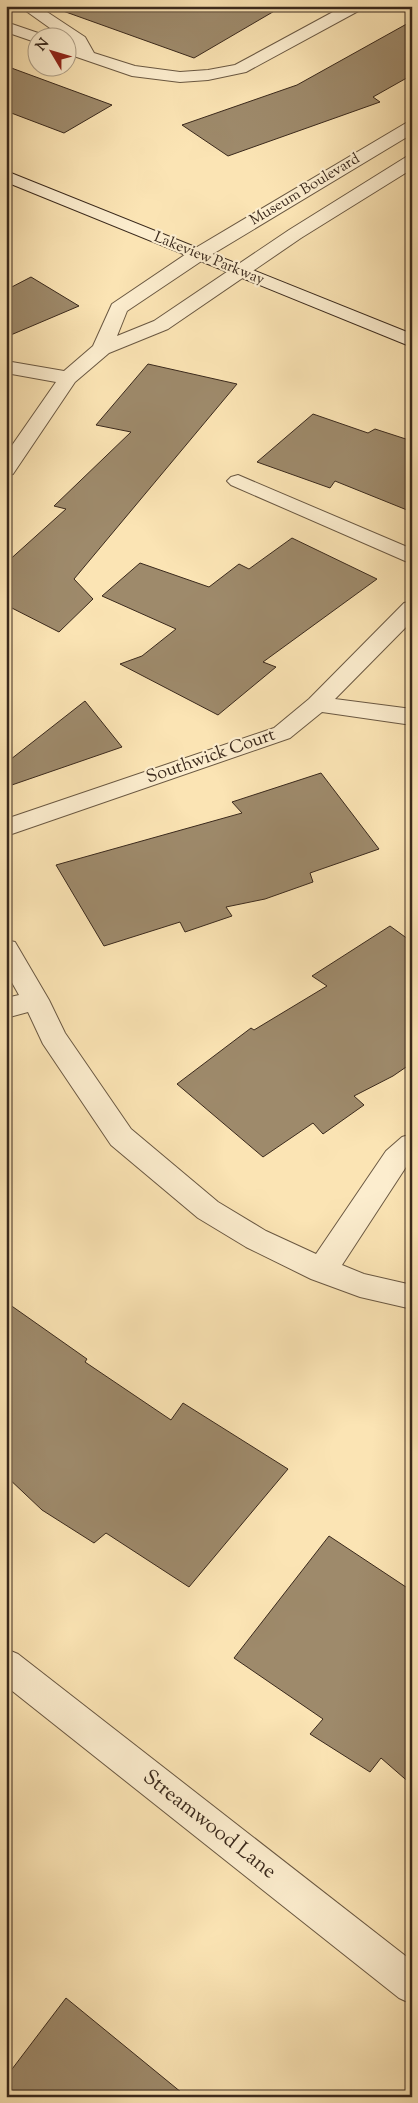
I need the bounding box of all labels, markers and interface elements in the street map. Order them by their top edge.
north arrow [28,28,78,78]
text: N [32,35,55,56]
street label: Museum Boulevard [246,149,364,231]
street label: Lakeview Parkway [151,227,268,291]
street label: Southwick Court [143,723,279,791]
street label: Streamwood Lane [136,1763,282,1887]

